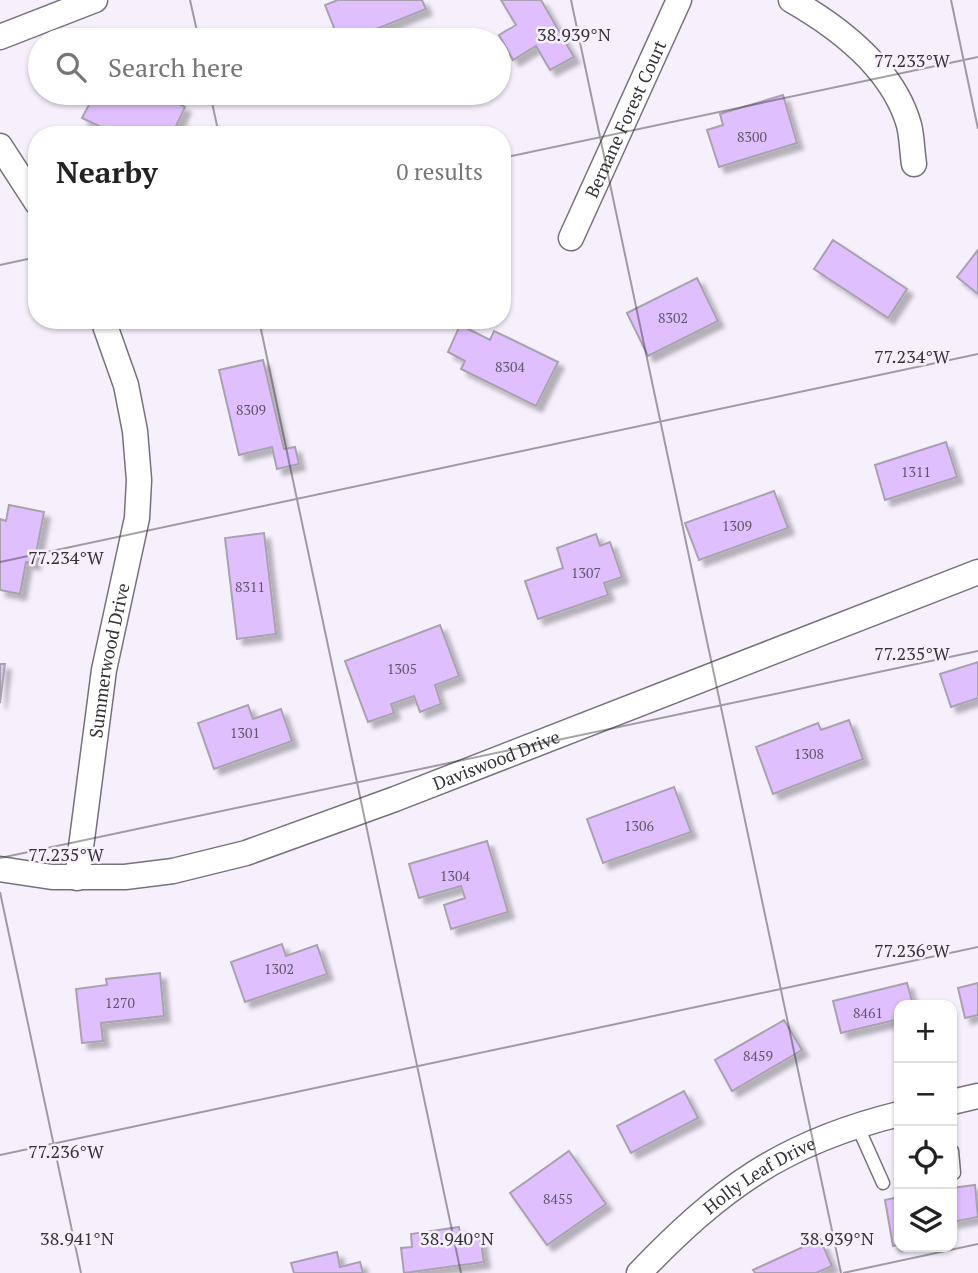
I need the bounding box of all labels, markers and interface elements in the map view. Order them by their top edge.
text: 38.939°N [537,22,611,46]
search box [28,28,511,105]
street label: Bernane Forest Court [579,36,671,201]
icon: search [52,48,90,86]
text: 77.233°W [874,48,950,72]
text: Search here [108,50,243,84]
house number: 8300 [737,127,767,146]
text: Nearby [56,152,158,192]
text: 0 results [396,156,483,187]
house number: 8302 [658,308,688,327]
text: 77.234°W [874,344,950,368]
house number: 8304 [495,357,525,376]
house number: 8309 [236,400,266,419]
house number: 1311 [901,462,931,481]
house number: 1309 [722,516,752,535]
text: 77.234°W [28,545,104,569]
house number: 1307 [571,563,601,582]
house number: 8311 [235,577,265,596]
street label: Summerwood Drive [83,580,135,739]
text: 77.235°W [874,641,950,665]
house number: 1305 [387,659,417,678]
house number: 1301 [230,723,260,742]
street label: Daviswood Drive [429,724,563,795]
house number: 1308 [794,744,824,763]
house number: 1306 [624,816,654,835]
text: 77.235°W [28,842,104,866]
house number: 1304 [440,866,470,885]
text: 77.236°W [874,938,950,962]
house number: 1302 [264,959,294,978]
house number: 1270 [105,993,135,1012]
map controls [894,1000,957,1252]
button: + [894,1000,957,1063]
house number: 8461 [853,1003,883,1022]
house number: 8459 [743,1046,773,1065]
button: − [894,1063,957,1126]
button: locate [894,1126,957,1189]
street label: Holly Leaf Drive [698,1131,819,1219]
text: 77.236°W [28,1139,104,1163]
house number: 8455 [543,1189,573,1208]
button: layers [894,1189,957,1252]
text: 38.941°N [40,1226,114,1250]
text: 38.940°N [420,1226,494,1250]
text: 38.939°N [800,1226,874,1250]

